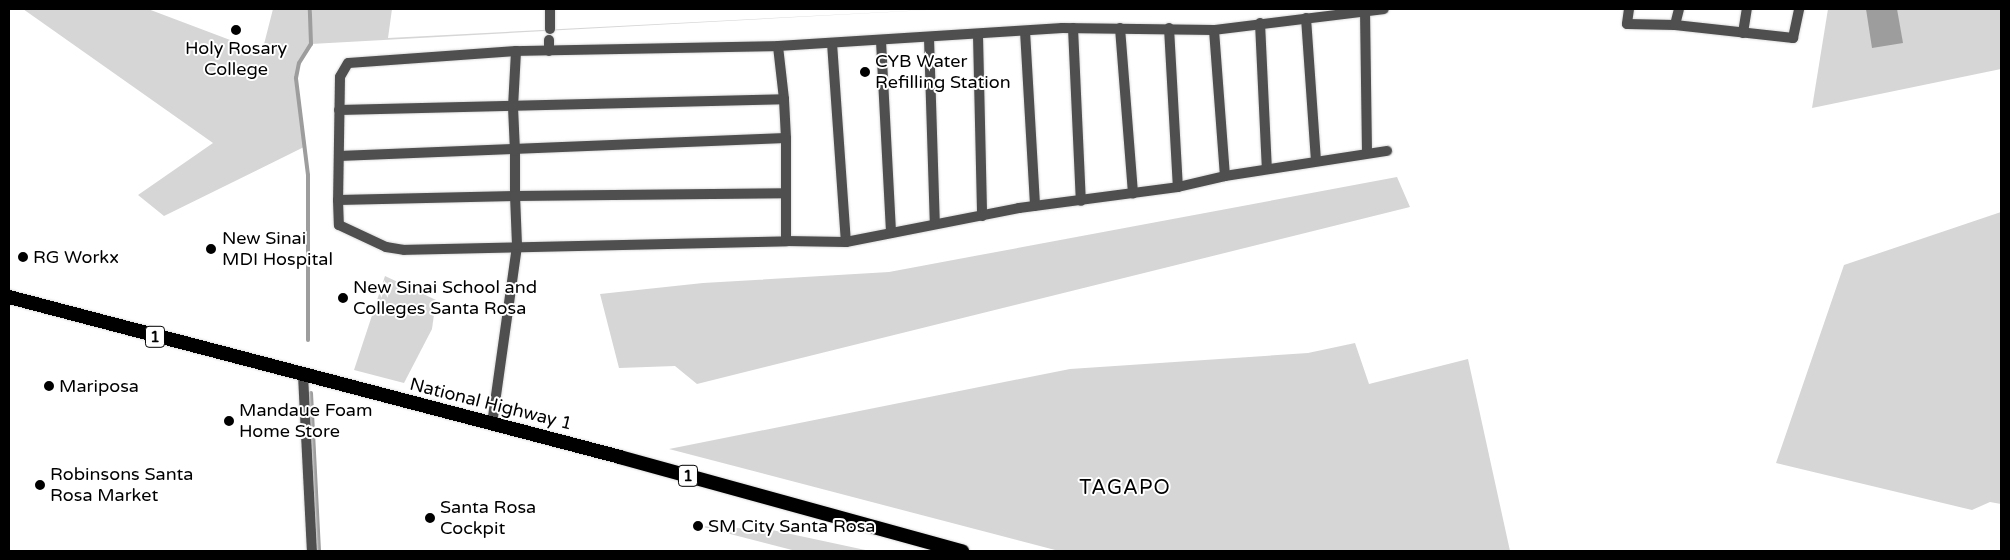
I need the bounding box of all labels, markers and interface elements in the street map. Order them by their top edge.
marker: Holy Rosary College [230,24,242,36]
place label: Holy Rosary College [185,38,287,80]
place label: CYB Water Refilling Station [875,51,1011,94]
marker: CYB Water Refilling Station [859,66,871,78]
place label: New Sinai MDI Hospital [222,228,333,270]
marker: New Sinai MDI Hospital [204,242,218,256]
place label: RG Workx [33,246,119,268]
marker: RG Workx [17,251,29,263]
place label: New Sinai School and Colleges Santa Rosa [353,277,537,320]
marker: New Sinai School and Colleges Santa Rosa [337,292,349,304]
road number: 1 [144,324,166,351]
street label: National Highway 1 [408,373,574,435]
place label: Mariposa [59,375,139,397]
marker: Mariposa [43,380,55,392]
place label: Mandaue Foam Home Store [239,400,373,442]
marker: Mandaue Foam Home Store [223,415,235,427]
road number: 1 [677,462,699,490]
place label: Robinsons Santa Rosa Market [50,464,193,506]
district label: TAGAPO [1079,476,1171,500]
marker: Robinsons Santa Rosa Market [34,479,46,491]
place label: Santa Rosa Cockpit [440,497,536,540]
marker: Santa Rosa Cockpit [424,512,436,524]
place label: SM City Santa Rosa [708,515,875,537]
marker: SM City Santa Rosa [692,520,704,532]

